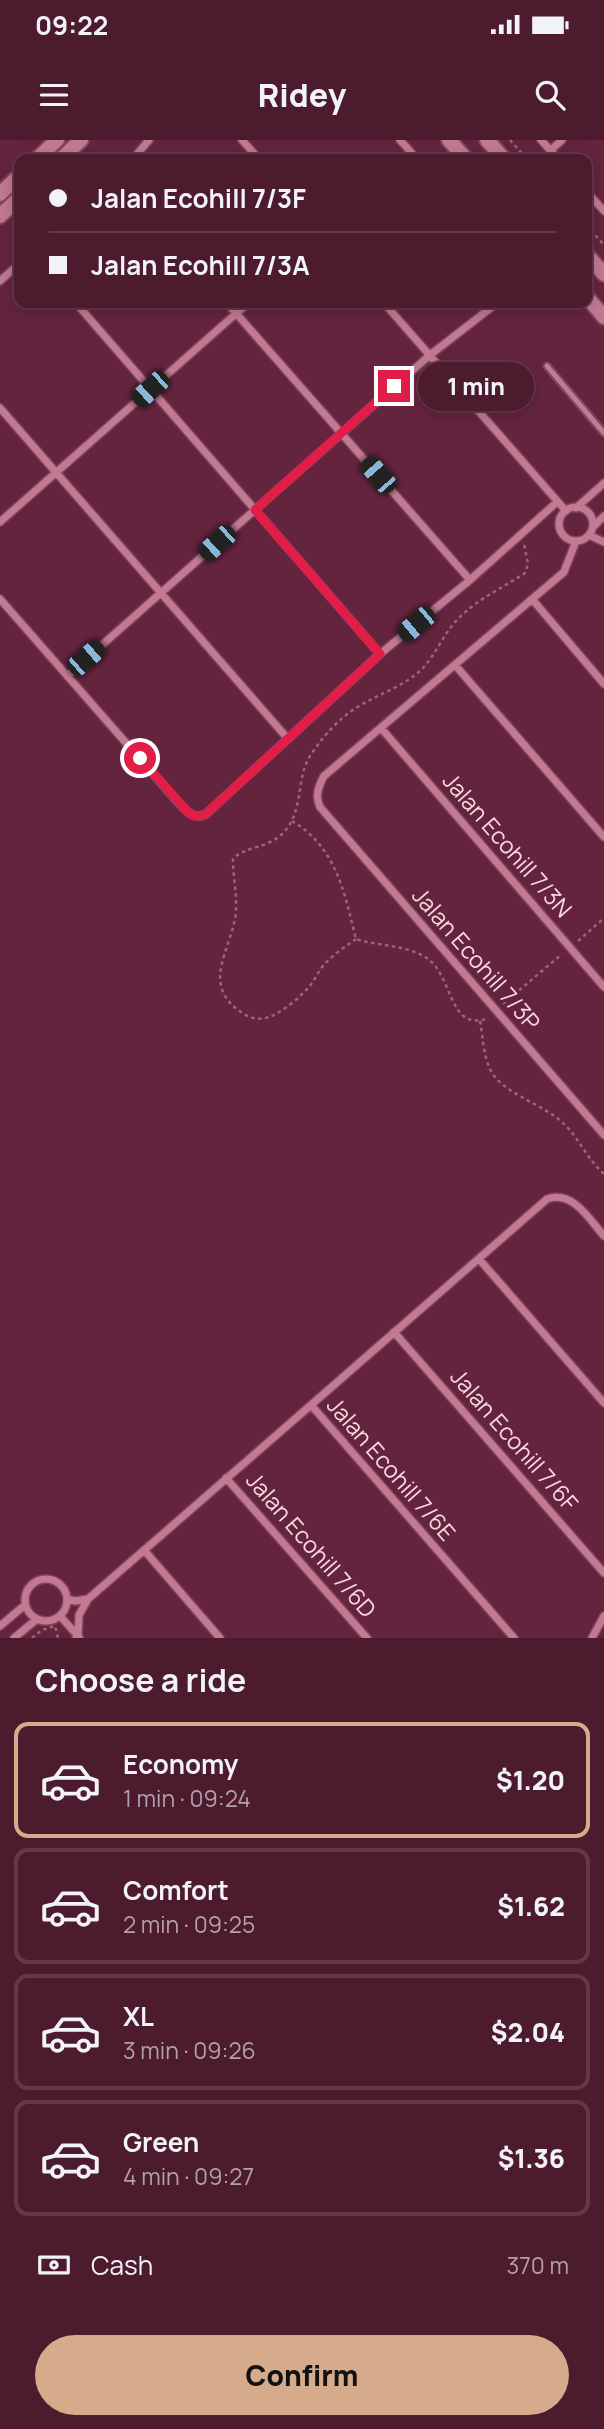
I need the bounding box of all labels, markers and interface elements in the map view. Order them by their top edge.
text: 09:22 [35,7,108,43]
text: Ridey [258,73,346,117]
icon: menu [35,76,73,114]
icon: search [531,76,569,114]
text: Jalan Ecohill 7/3F [91,180,306,216]
text: Jalan Ecohill 7/3A [91,247,310,283]
callout: 1 min [418,362,534,410]
car [128,367,173,411]
route end [378,370,410,402]
text: 1 min [447,370,505,402]
car [357,452,400,498]
car [195,521,240,565]
car [394,602,439,646]
car [64,636,109,680]
route start [124,742,156,774]
street label: Jalan Ecohill 7/3N [436,765,580,924]
street label: Jalan Ecohill 7/3P [406,880,548,1037]
street label: Jalan Ecohill 7/6F [444,1361,586,1518]
street label: Jalan Ecohill 7/6E [320,1389,463,1547]
street label: Jalan Ecohill 7/6D [239,1465,384,1624]
text: Choose a ride [35,1658,246,1702]
text: Economy [123,1746,238,1782]
icon: car [39,1749,102,1812]
text: $1.20 [496,1762,565,1798]
text: 1 min · 09:24 [123,1782,251,1814]
text: Comfort [123,1872,229,1908]
icon: car [39,1875,102,1938]
text: $1.62 [497,1888,565,1924]
text: 2 min · 09:25 [123,1908,255,1940]
text: XL [123,1998,154,2034]
icon: car [39,2001,102,2064]
text: $2.04 [491,2014,565,2050]
text: 3 min · 09:26 [123,2034,256,2066]
text: Green [123,2124,199,2160]
icon: car [39,2127,102,2190]
text: $1.36 [498,2140,565,2176]
text: 4 min · 09:27 [123,2160,254,2192]
icon: cash [35,2246,73,2284]
text: Cash [91,2247,153,2283]
text: 370 m [507,2249,569,2281]
button: Confirm [35,2335,569,2415]

